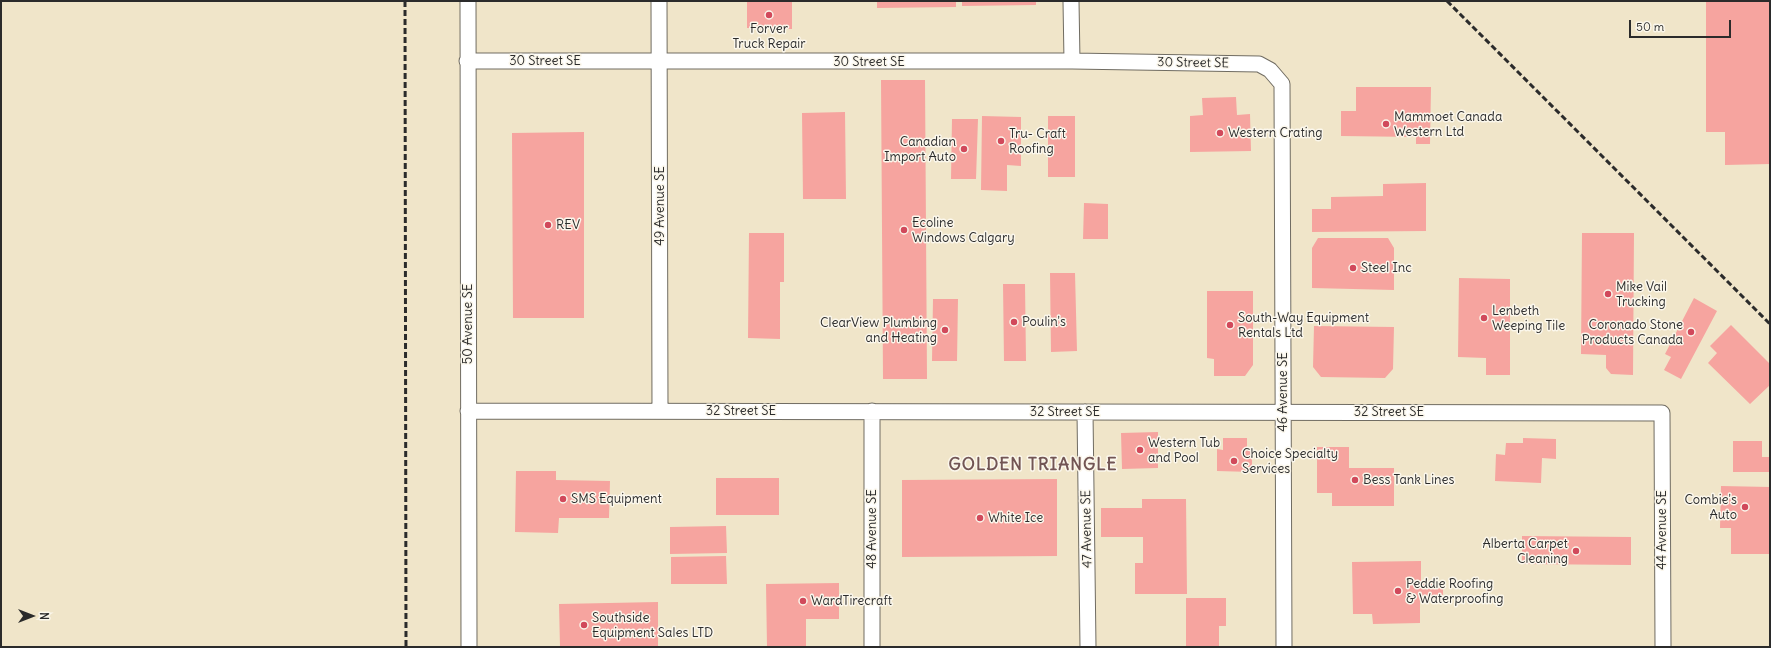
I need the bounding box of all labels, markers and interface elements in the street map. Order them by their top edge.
marker: Forver Truck Repair [764,10,774,20]
scale bar [1631,12,1733,38]
text: 50 m [1636,19,1664,34]
place label: Forver Truck Repair [732,21,806,52]
street label: 30 Street SE [509,53,581,69]
street label: 30 Street SE [833,54,905,70]
street label: 30 Street SE [1157,55,1229,71]
place label: Mammoet Canada Western Ltd [1394,109,1502,140]
marker: Mammoet Canada Western Ltd [1381,119,1391,129]
place label: Western Crating [1228,125,1323,141]
place label: Tru- Craft Roofing [1009,126,1066,157]
marker: Western Crating [1215,128,1225,138]
place label: Canadian Import Auto [884,134,956,165]
marker: Tru- Craft Roofing [996,136,1006,146]
marker: Canadian Import Auto [959,144,969,154]
street label: 49 Avenue SE [652,166,668,246]
place label: Ecoline Windows Calgary [912,215,1015,246]
place label: REV [556,217,580,233]
marker: REV [543,220,553,230]
marker: Ecoline Windows Calgary [899,225,909,235]
place label: Steel Inc [1361,260,1412,276]
marker: Steel Inc [1348,263,1358,273]
place label: Mike Vail Trucking [1616,279,1667,310]
street label: 50 Avenue SE [460,284,476,364]
marker: Mike Vail Trucking [1603,289,1613,299]
place label: Lenbeth Weeping Tile [1492,303,1565,334]
place label: South-Way Equipment Rentals Ltd [1238,310,1369,341]
marker: Lenbeth Weeping Tile [1479,313,1489,323]
place label: Poulin's [1022,314,1066,330]
place label: ClearView Plumbing and Heating [820,315,937,346]
marker: Poulin's [1009,317,1019,327]
place label: Coronado Stone Products Canada [1582,317,1683,348]
marker: South-Way Equipment Rentals Ltd [1225,320,1235,330]
marker: ClearView Plumbing and Heating [940,325,950,335]
marker: Coronado Stone Products Canada [1686,327,1696,337]
street label: 46 Avenue SE [1275,352,1291,432]
street label: 32 Street SE [706,403,776,419]
street label: 32 Street SE [1030,404,1100,420]
street label: 32 Street SE [1354,404,1424,420]
place label: Western Tub and Pool [1148,435,1220,466]
marker: Western Tub and Pool [1135,445,1145,455]
place label: Choice Specialty Services [1242,446,1338,477]
district label: GOLDEN TRIANGLE [949,455,1117,475]
marker: Choice Specialty Services [1229,456,1239,466]
place label: Bess Tank Lines [1363,472,1455,488]
marker: Bess Tank Lines [1350,475,1360,485]
street label: 48 Avenue SE [864,489,880,569]
street label: 47 Avenue SE [1079,490,1095,568]
street label: 44 Avenue SE [1654,490,1670,570]
place label: SMS Equipment [571,491,662,507]
place label: Combie's Auto [1684,492,1737,523]
marker: SMS Equipment [558,494,568,504]
marker: Combie's Auto [1740,502,1750,512]
place label: White Ice [988,510,1043,526]
marker: White Ice [975,513,985,523]
place label: Alberta Carpet Cleaning [1482,536,1568,567]
marker: Alberta Carpet Cleaning [1571,546,1581,556]
place label: Peddie Roofing & Waterproofing [1406,576,1503,607]
marker: Peddie Roofing & Waterproofing [1393,586,1403,596]
place label: WardTirecraft [811,593,892,609]
north arrow [12,596,52,636]
marker: WardTirecraft [798,596,808,606]
place label: Southside Equipment Sales LTD [592,610,713,641]
text: N [37,612,51,620]
marker: Southside Equipment Sales LTD [579,620,589,630]

